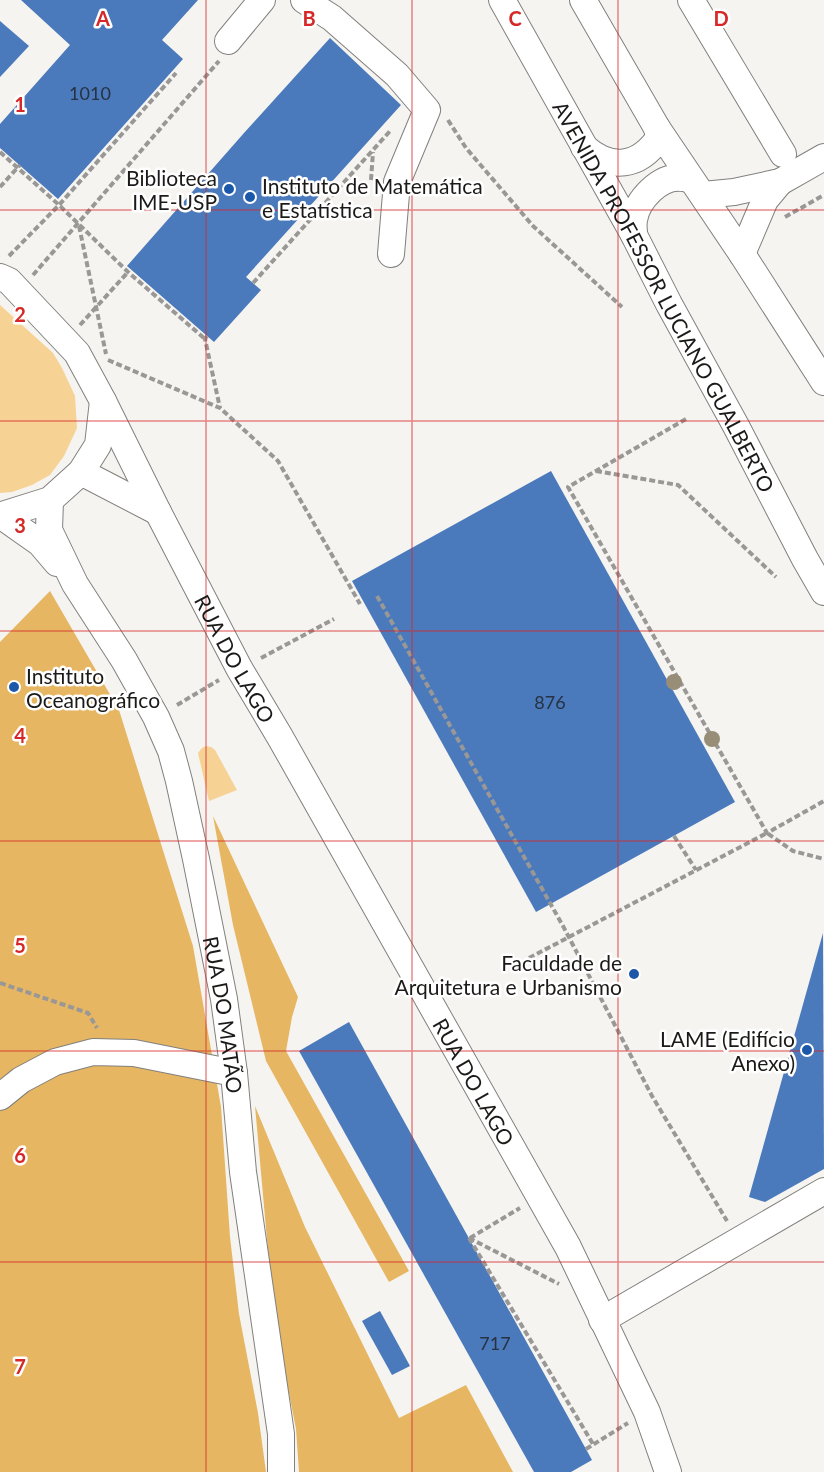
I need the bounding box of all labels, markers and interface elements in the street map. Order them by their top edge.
text: A [95,6,110,30]
text: B [302,6,316,30]
text: C [508,6,522,30]
text: D [713,6,729,30]
house number: 1010 [69,82,111,104]
text: 1 [14,92,26,116]
street label: AVENIDA PROFESSOR LUCIANO GUALBERTO [549,96,780,496]
place label: Biblioteca IME-USP [126,165,217,214]
place label: Instituto de Matemática e Estatística [262,173,483,222]
marker: Biblioteca IME-USP [222,182,236,196]
marker: Instituto de Matemática e Estatística [243,190,257,204]
text: 2 [14,302,26,326]
text: 3 [14,513,26,537]
street label: RUA DO LAGO [191,590,281,727]
place label: Instituto Oceanográfico [26,663,160,712]
marker: Instituto Oceanográfico [7,680,21,694]
house number: 876 [534,691,566,713]
text: 4 [14,723,26,747]
text: 5 [14,933,26,957]
street label: RUA DO MATÃO [199,934,248,1094]
place label: Faculdade de Arquitetura e Urbanismo [395,950,622,999]
marker: Faculdade de Arquitetura e Urbanismo [627,967,641,981]
street label: RUA DO LAGO [429,1013,520,1149]
place label: LAME (Edifício Anexo) [660,1026,795,1075]
marker: LAME (Edifício Anexo) [800,1043,814,1057]
text: 6 [14,1143,26,1167]
house number: 717 [479,1332,511,1354]
text: 7 [14,1354,26,1378]

